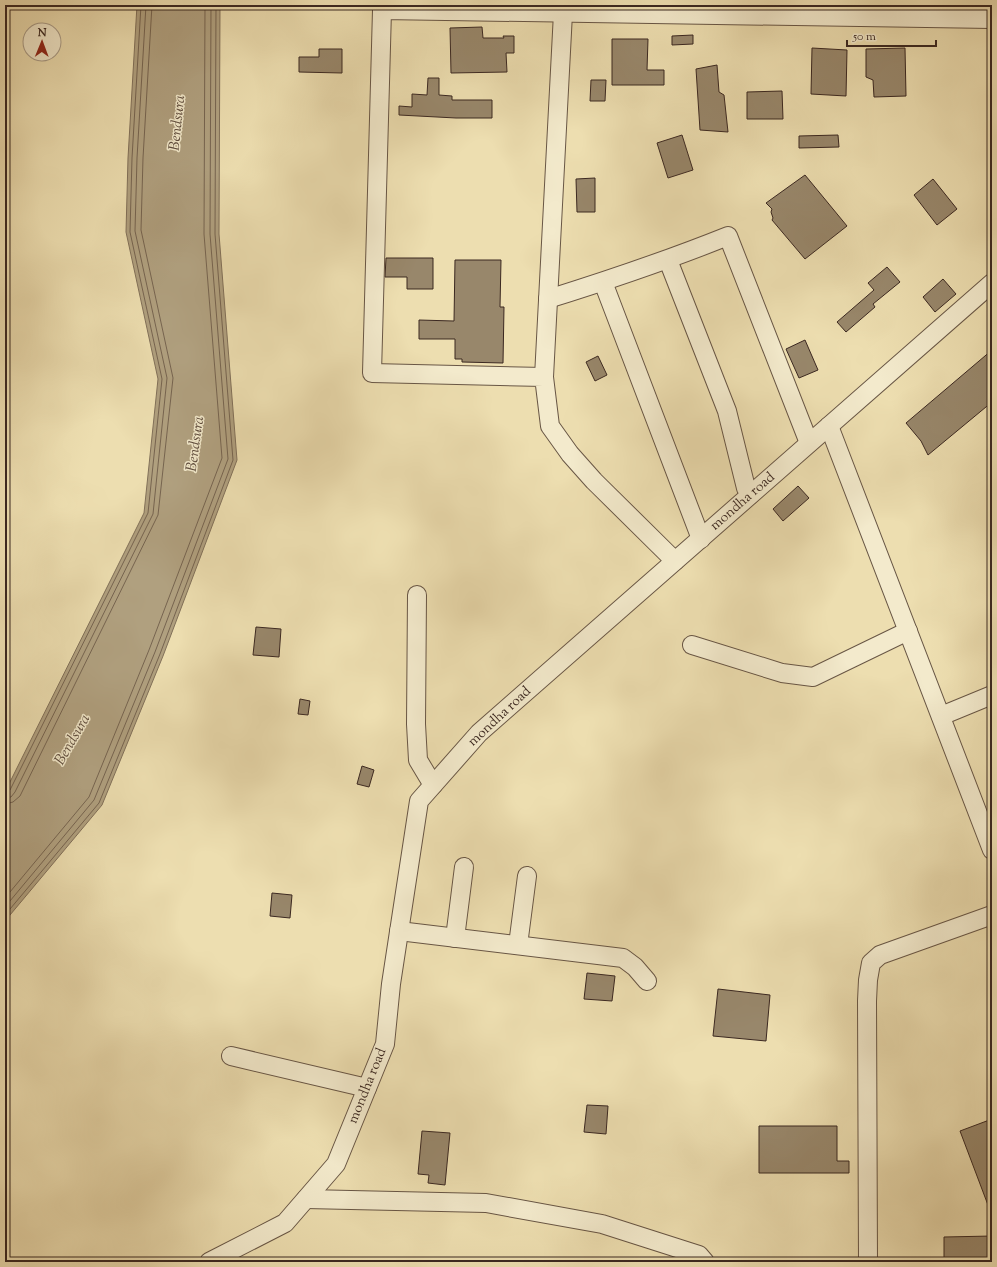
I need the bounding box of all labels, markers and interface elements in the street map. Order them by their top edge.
north arrow [22,22,62,62]
scale bar [847,22,936,48]
text: N [37,25,47,41]
text: 50 m [852,28,876,46]
water label: Bendsura [165,94,191,152]
water label: Bendsura [182,415,210,473]
street label: mondha road [706,468,780,536]
street label: mondha road [464,682,536,752]
water label: Bendsura [50,711,96,769]
street label: mondha road [344,1045,392,1127]

